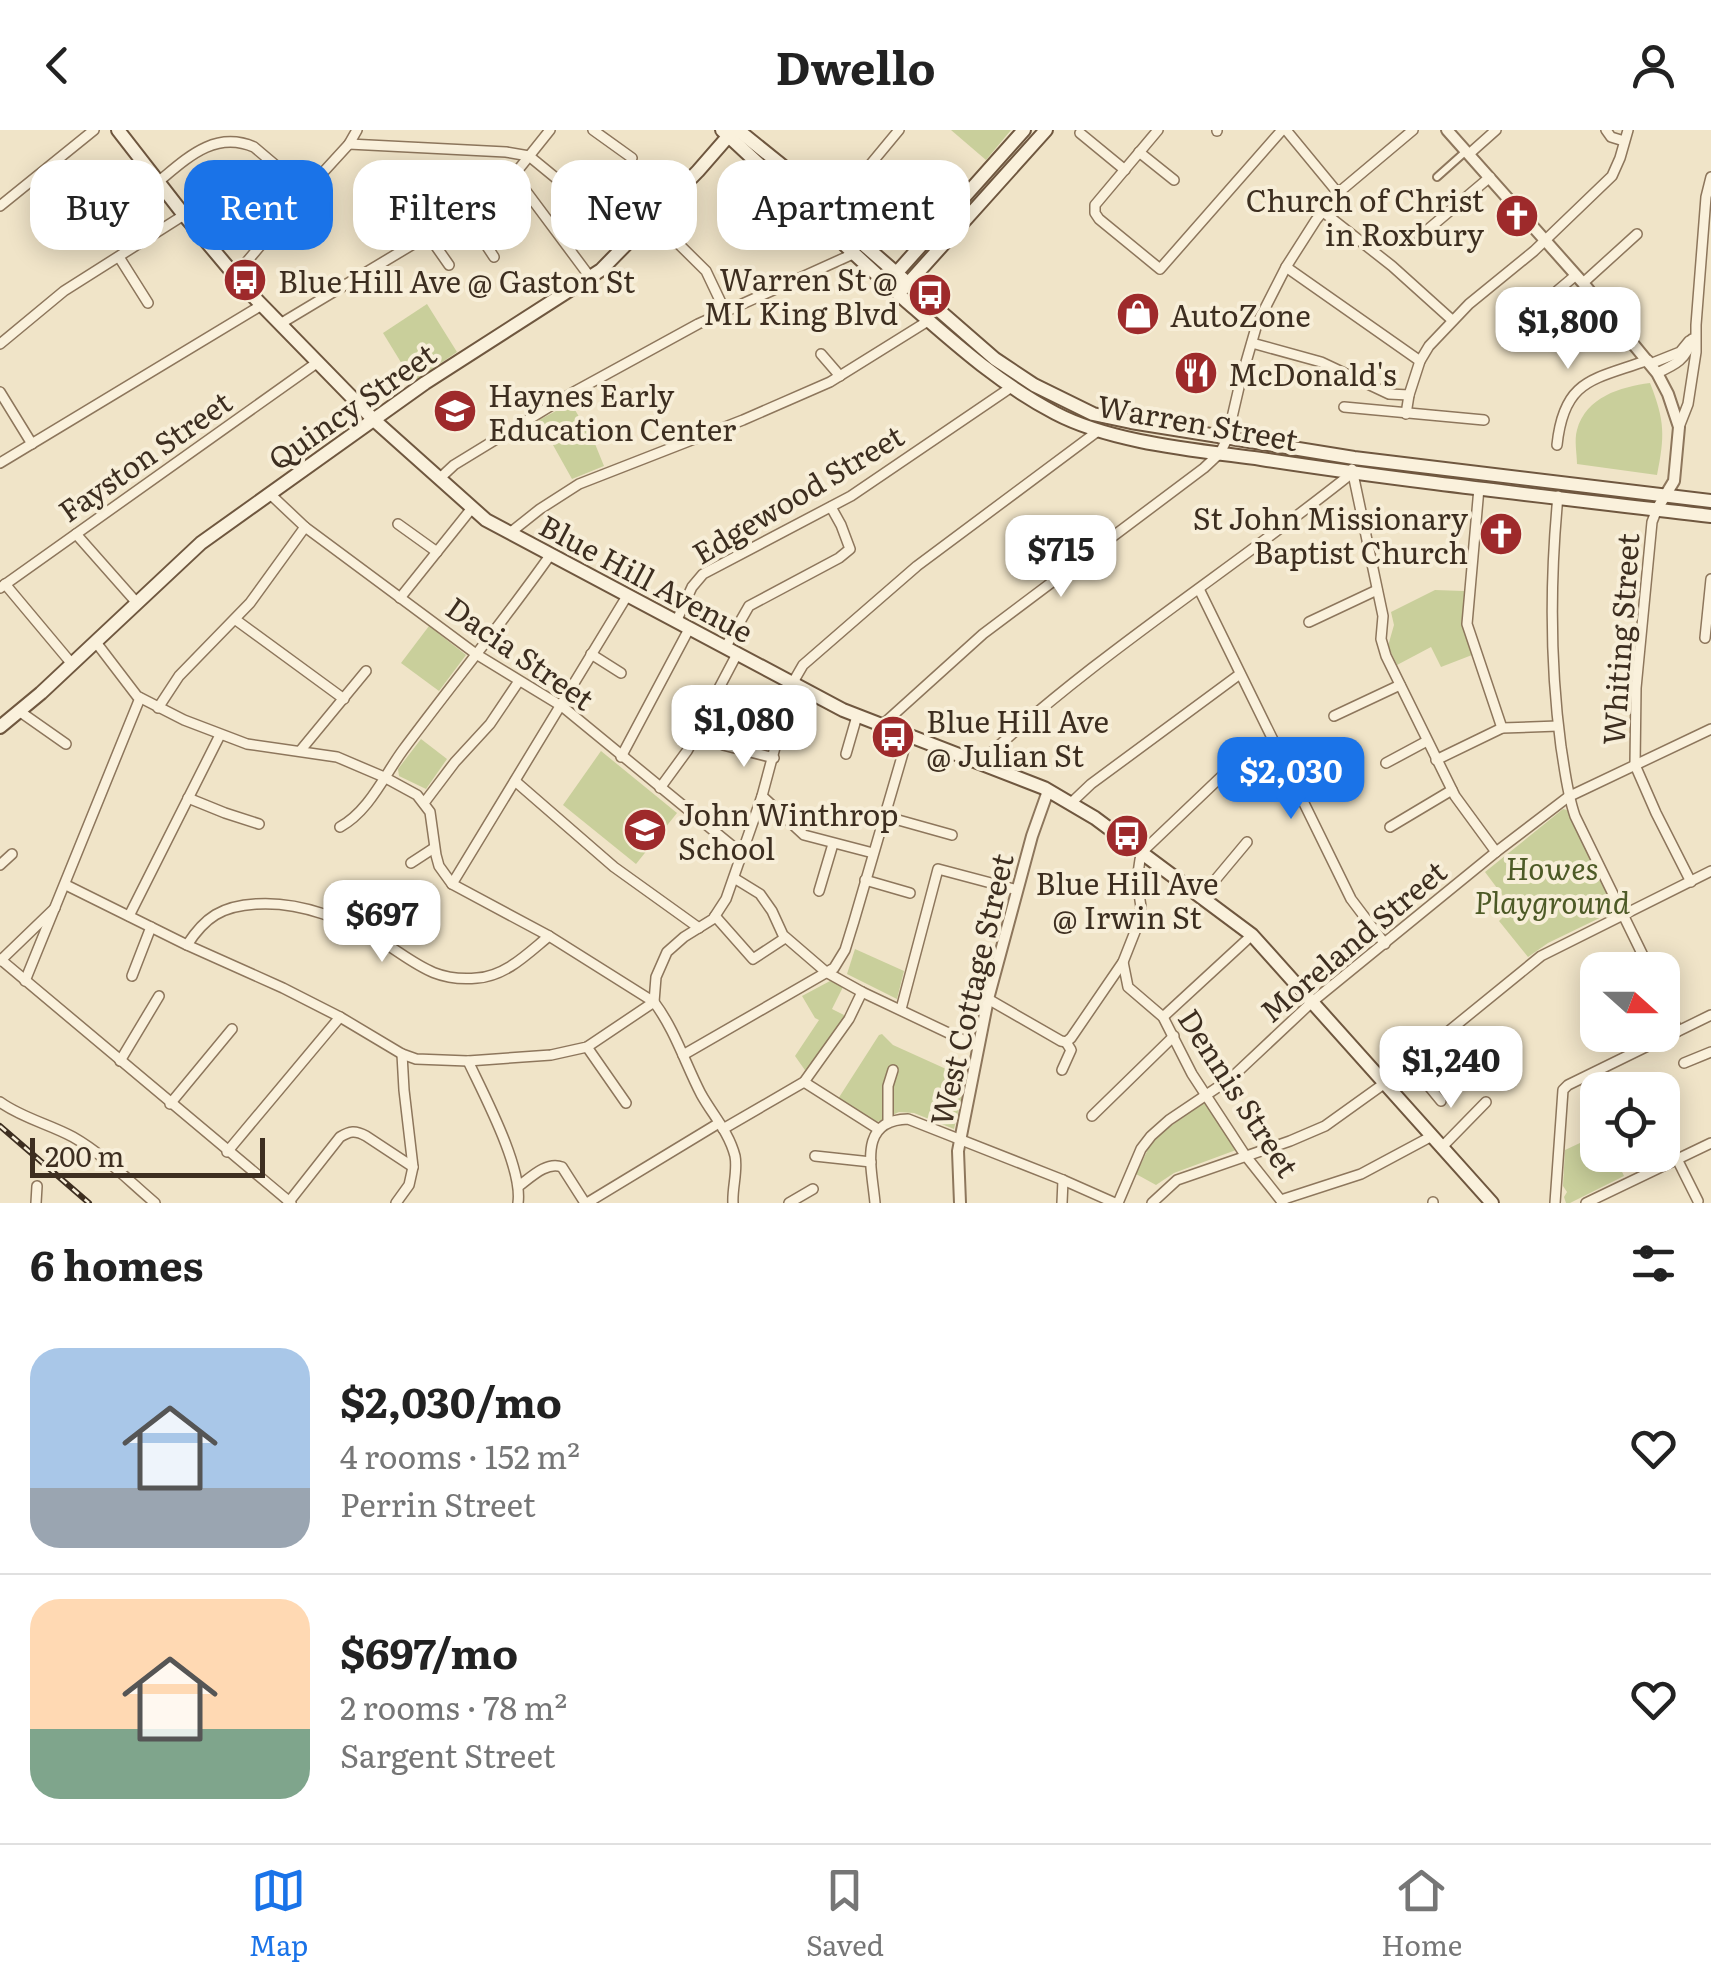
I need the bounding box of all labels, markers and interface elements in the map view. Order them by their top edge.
text: Dwello [775,32,936,99]
icon: back [30,38,85,93]
icon: person [1626,38,1681,93]
chip: Buy [30,160,164,250]
chip: Rent [184,160,333,250]
chip: Filters [353,160,531,250]
chip: New [551,160,697,250]
chip: Apartment [717,160,970,250]
place label: Church of Christ in Roxbury [1246,177,1485,255]
church icon: Church of Christ in Roxbury [1494,193,1540,239]
place label: Warren St @ ML King Blvd [703,256,898,334]
bus stop icon: Blue Hill Ave @ Gaston St [222,257,268,303]
place label: Blue Hill Ave @ Gaston St [278,258,635,302]
bus stop icon: Warren St @ ML King Blvd [907,272,953,318]
pin: $1,800 [1487,287,1649,372]
shop icon: AutoZone [1115,291,1161,337]
place label: AutoZone [1170,292,1311,336]
text: $1,800 [1518,295,1619,343]
street label: Quincy Street [258,331,444,479]
restaurant icon: McDonald's [1173,350,1219,396]
place label: McDonald's [1228,351,1397,395]
place label: Haynes Early Education Center [488,372,736,450]
street label: Fayston Street [48,379,240,531]
street label: Warren Street [1094,382,1302,460]
school or university icon: Haynes Early Education Center [432,388,478,434]
street label: Edgewood Street [683,412,911,574]
place label: St John Missionary Baptist Church [1193,495,1469,573]
street label: Blue Hill Avenue [532,502,762,652]
church icon: St John Missionary Baptist Church [1478,511,1524,557]
pin: $715 [1002,515,1120,600]
text: $715 [1027,523,1095,571]
street label: Whiting Street [1590,532,1648,746]
street label: Dacia Street [438,585,604,719]
pin: $1,080 [663,685,825,770]
text: $1,080 [694,693,795,741]
place label: Blue Hill Ave @ Julian St [926,698,1109,776]
bus stop icon: Blue Hill Ave @ Julian St [870,714,916,760]
pin: $2,030 [1210,737,1372,822]
text: $2,030 [1239,745,1343,793]
place label: John Winthrop School [678,791,899,869]
school or university icon: John Winthrop School [622,807,668,853]
bus stop icon: Blue Hill Ave @ Irwin St [1104,813,1150,859]
park label: Howes Playground [1474,845,1631,923]
street label: West Cottage Street [917,848,1023,1130]
street label: Moreland Street [1249,849,1455,1031]
place label: Blue Hill Ave @ Irwin St [1035,860,1219,938]
pin: $697 [323,880,441,965]
text: $697 [345,888,419,936]
north arrow [1580,952,1680,1052]
map controls [1580,952,1680,1172]
street label: Dennis Street [1169,999,1311,1185]
pin: $1,240 [1370,1026,1532,1111]
text: $1,240 [1402,1034,1500,1082]
button: locate [1580,1072,1680,1172]
scale bar [30,1133,265,1178]
text: 200 m [45,1134,124,1176]
text: 6 homes [30,1232,204,1294]
icon: filters [1626,1236,1681,1291]
text: $2,030/mo [340,1369,562,1431]
icon: home [110,1388,230,1508]
icon: heart [1626,1421,1681,1476]
text: 4 rooms · 152 m² [340,1431,580,1479]
text: Perrin Street [340,1479,536,1527]
text: $697/mo [340,1620,518,1682]
icon: home [110,1639,230,1759]
icon: heart [1626,1672,1681,1727]
text: 2 rooms · 78 m² [340,1682,567,1730]
text: Sargent Street [340,1730,556,1778]
tab: Map [249,1863,308,1965]
tab: Saved [806,1863,884,1965]
tab: Home [1381,1863,1462,1965]

